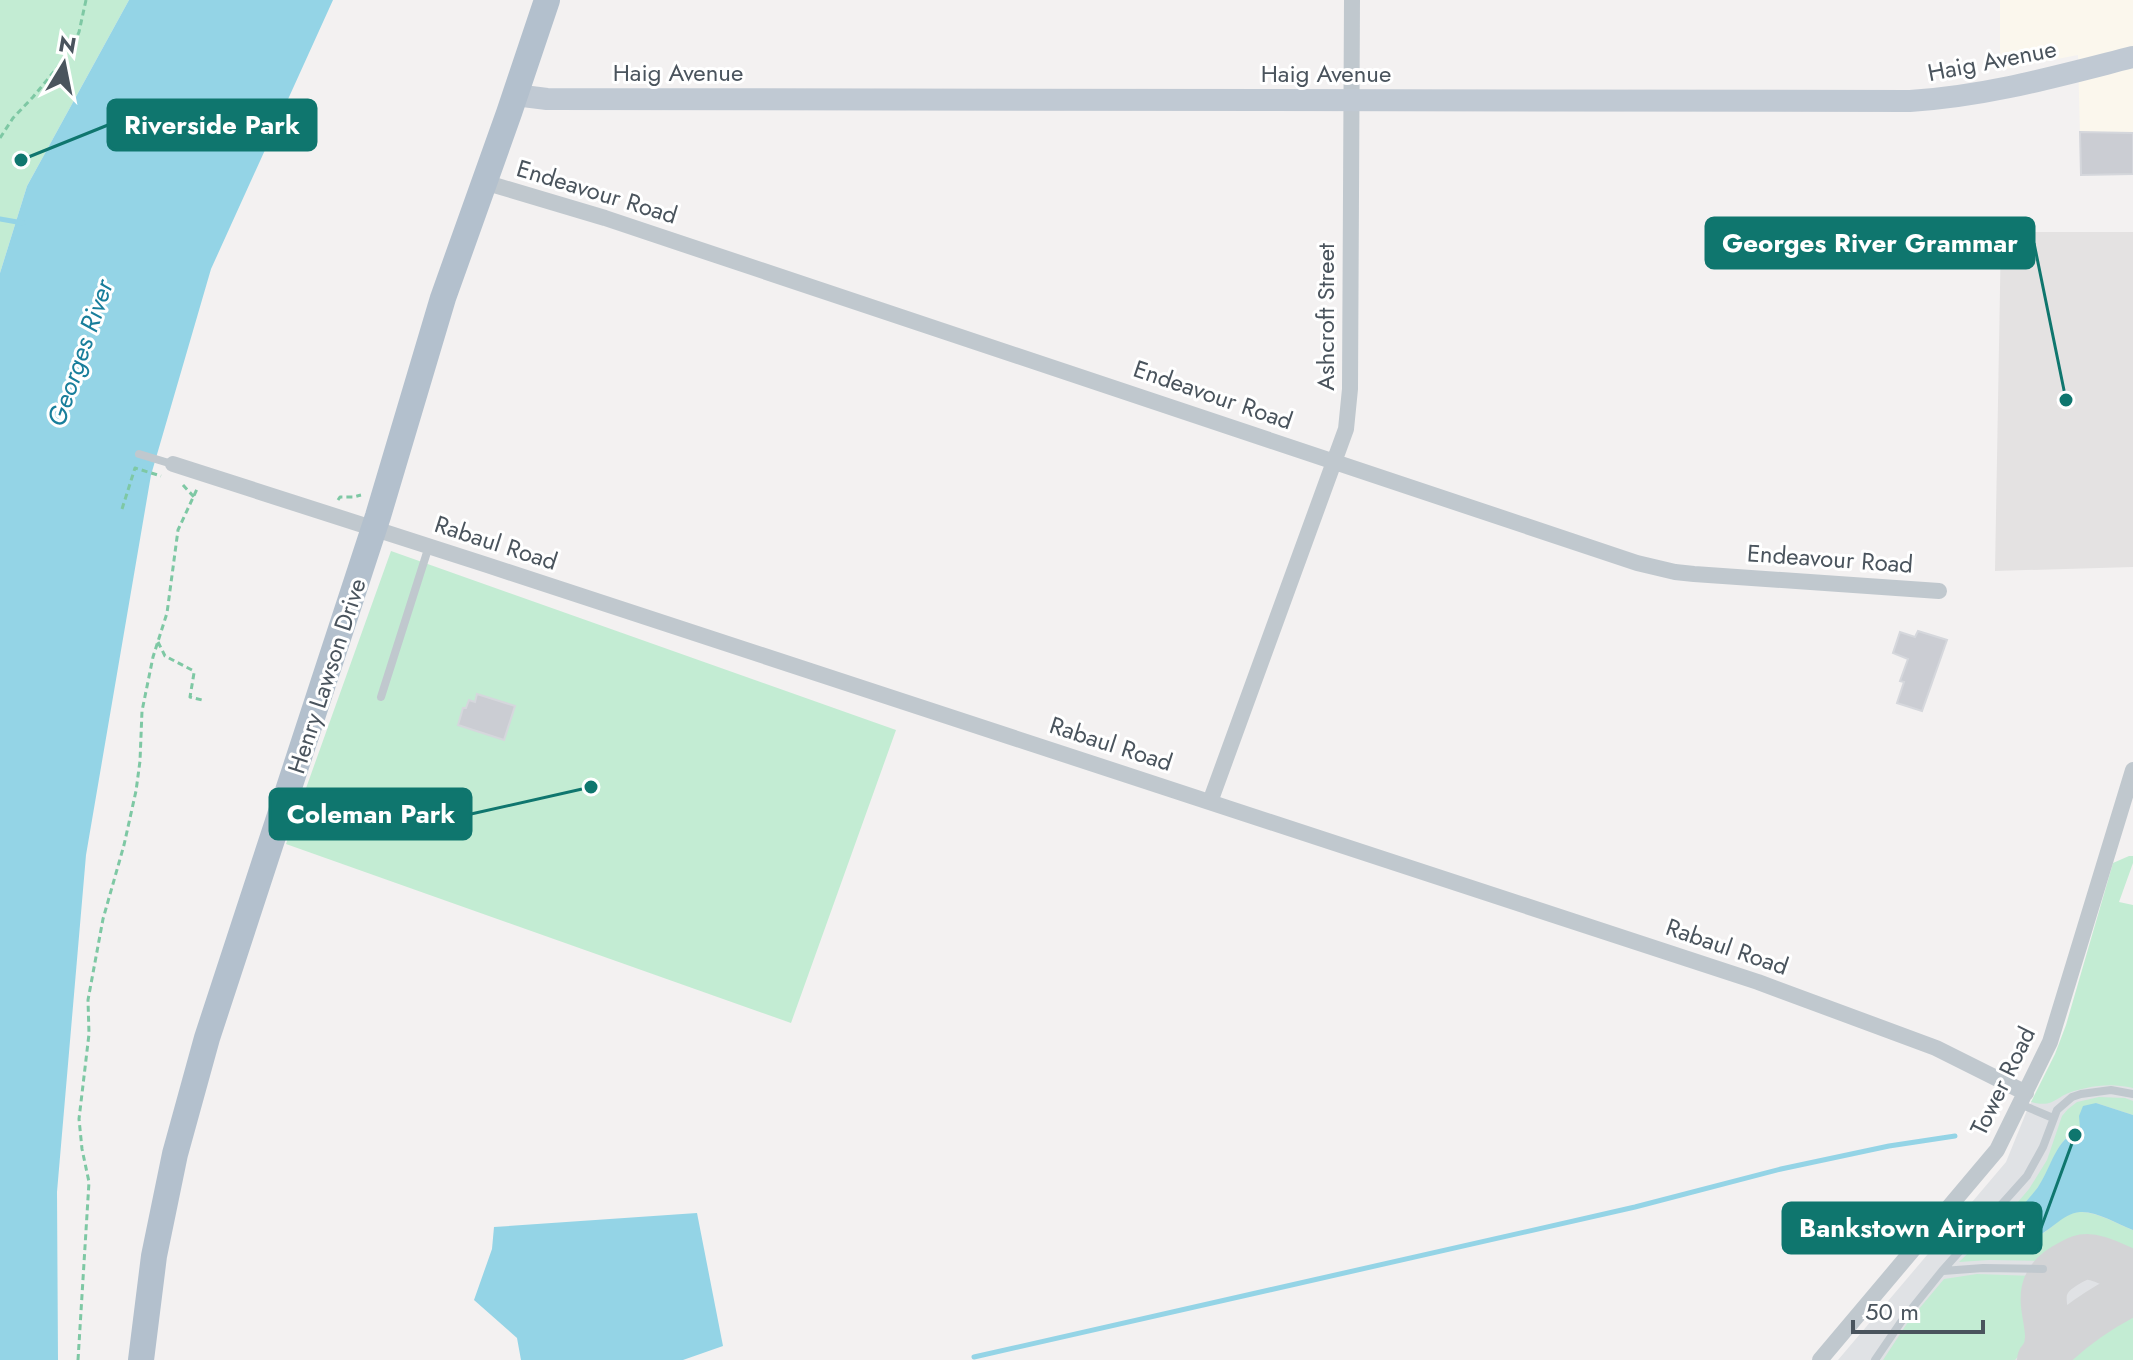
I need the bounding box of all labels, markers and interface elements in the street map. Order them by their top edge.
north arrow [24,24,104,104]
text: N [56,27,79,62]
street label: Haig Avenue [1924,31,2059,90]
street label: Haig Avenue [613,55,743,90]
street label: Haig Avenue [1261,56,1391,91]
callout: Riverside Park [108,100,316,150]
text: Riverside Park [124,106,300,144]
street label: Endeavour Road [512,150,682,233]
callout: Georges River Grammar [1706,218,2034,268]
text: Georges River Grammar [1722,224,2018,262]
street label: Ashcroft Street [1308,243,1343,391]
water label: Georges River [37,273,123,432]
street label: Endeavour Road [1129,351,1298,438]
street label: Rabaul Road [430,506,562,579]
street label: Endeavour Road [1746,535,1914,582]
street label: Henry Lawson Drive [278,574,375,778]
street label: Rabaul Road [1045,707,1177,780]
callout: Coleman Park [270,789,471,839]
text: Coleman Park [287,795,455,833]
street label: Rabaul Road [1661,909,1793,984]
street label: Tower Road [1961,1021,2044,1141]
callout: Bankstown Airport [1783,1203,2041,1253]
text: Bankstown Airport [1799,1209,2026,1247]
scale bar [1853,1284,1983,1334]
text: 50 m [1865,1294,1919,1329]

